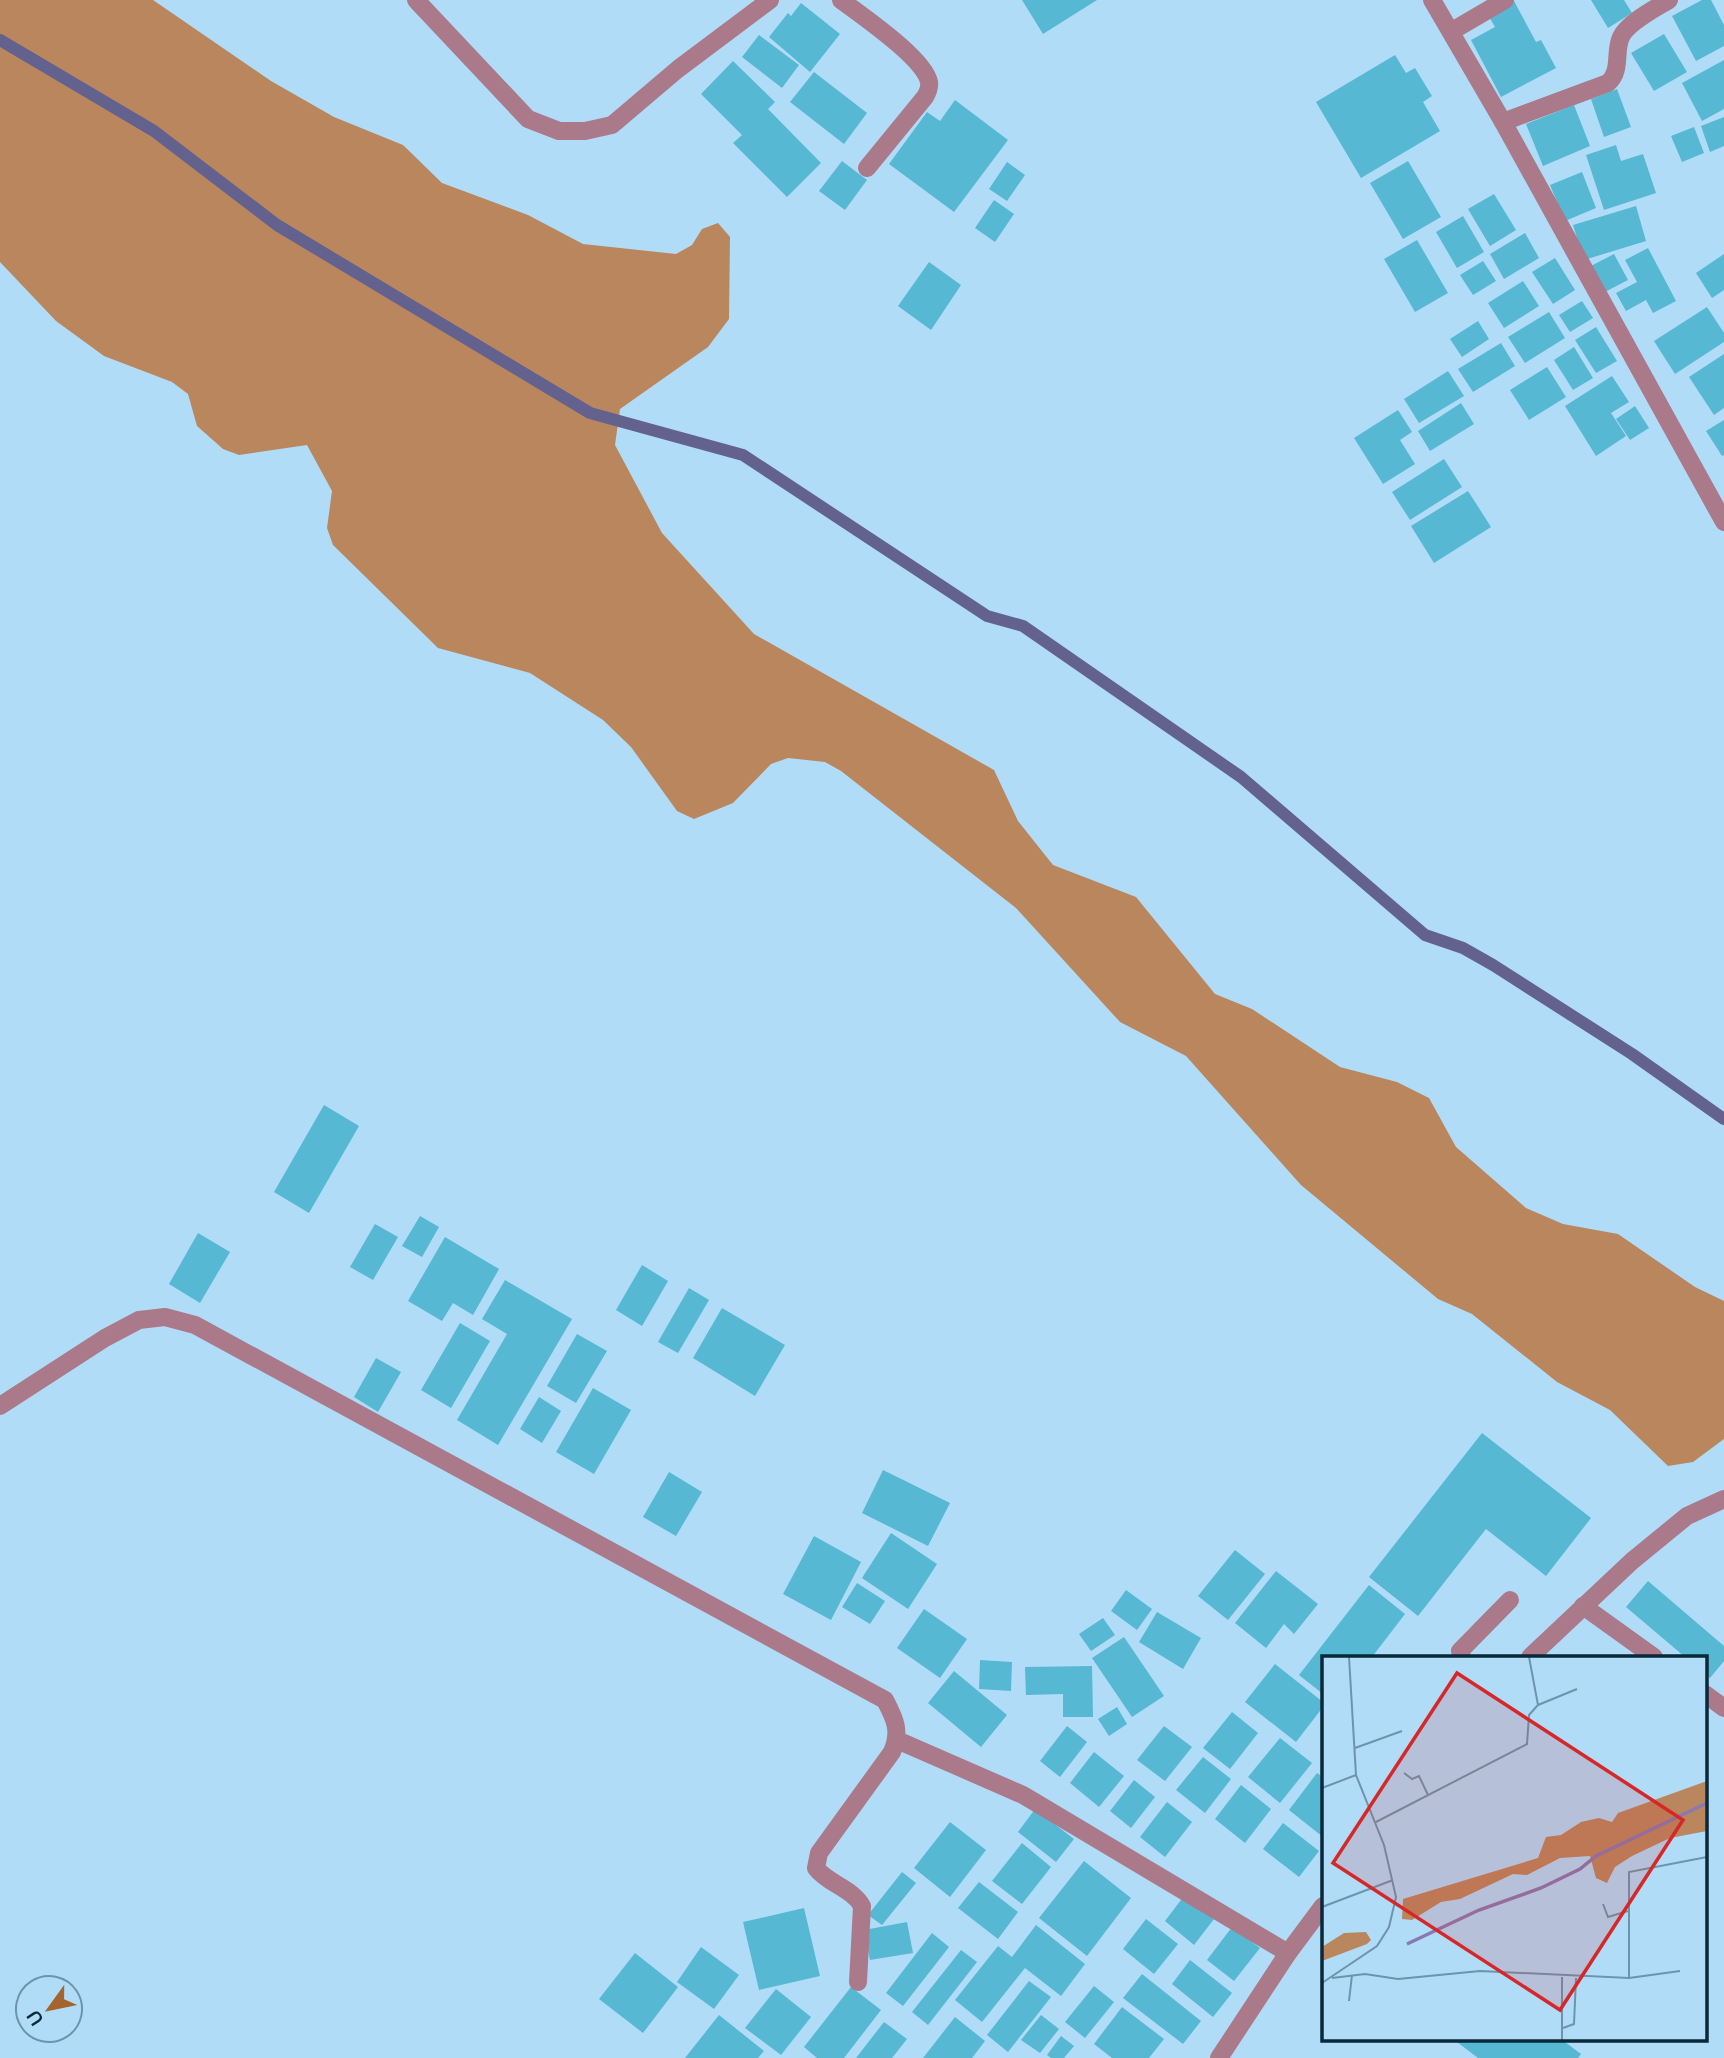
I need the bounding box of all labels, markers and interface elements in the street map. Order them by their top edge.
inset map [1322,1656,1706,2040]
north arrow [14,1974,84,2044]
text: U [21,2006,49,2031]

